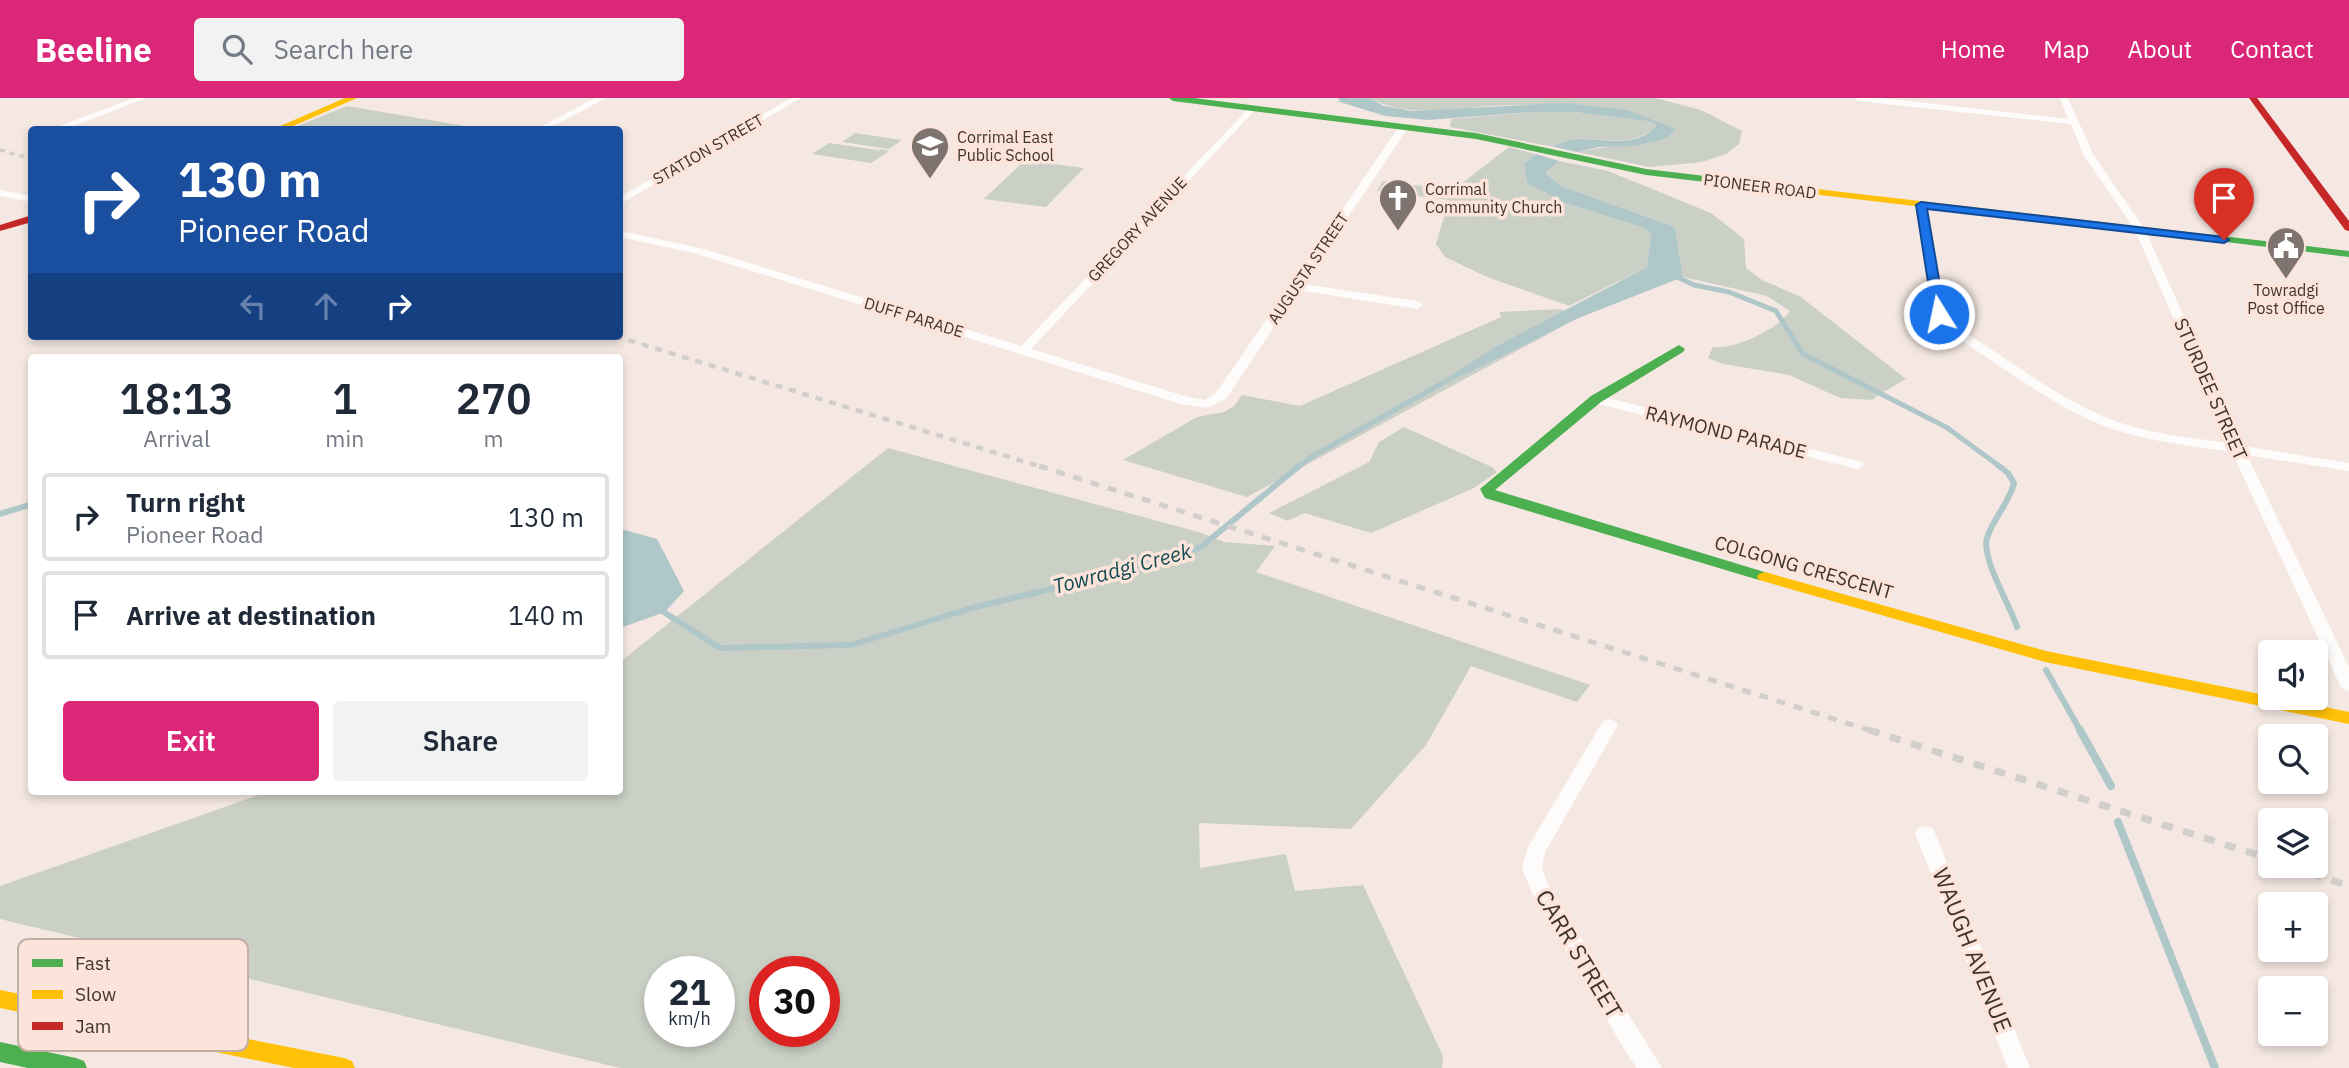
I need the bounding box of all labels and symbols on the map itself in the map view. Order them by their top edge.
street label: STATION STREET [649,109,767,189]
school or university icon: Corrimal East Public School [909,125,951,180]
place label: Corrimal East Public School [957,127,1054,165]
pin [2194,168,2254,240]
street label: PIONEER ROAD [1702,169,1818,203]
street label: GREGORY AVENUE [1083,172,1191,286]
church icon: Corrimal Community Church [1377,177,1419,232]
place label: Corrimal Community Church [1425,179,1562,217]
street label: AUGUSTA STREET [1263,208,1353,328]
public building icon: Towradgi Post Office [2265,225,2307,280]
position arrow [1902,277,1976,351]
place label: Towradgi Post Office [2247,280,2325,318]
street label: DUFF PARADE [862,292,966,342]
street label: STURDEE STREET [2169,314,2253,464]
street label: RAYMOND PARADE [1643,400,1809,464]
street label: COLGONG CRESCENT [1712,530,1896,604]
water label: Towradgi Creek [1049,536,1195,600]
street label: WAUGH AVENUE [1926,863,2020,1036]
street label: CARR STREET [1530,884,1630,1023]
legend [18,939,248,1051]
text: Fast [75,951,111,975]
speed limit sign: 30 [749,956,840,1047]
text: Slow [75,982,116,1006]
text: Jam [75,1014,111,1038]

